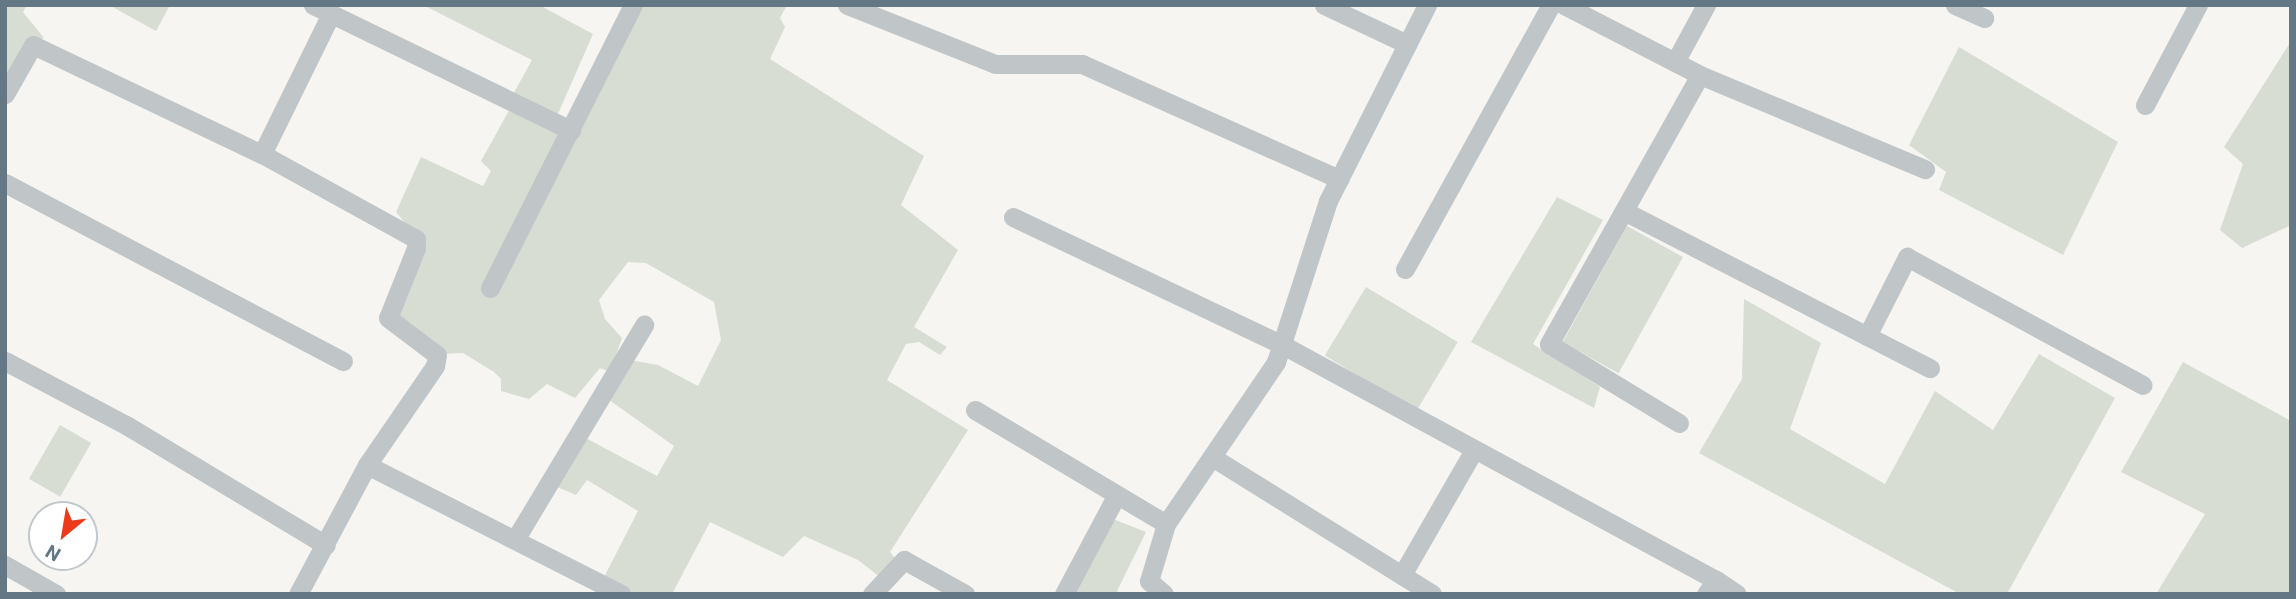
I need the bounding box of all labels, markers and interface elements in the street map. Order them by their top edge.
north arrow [28,501,98,571]
text: N [42,540,65,566]

